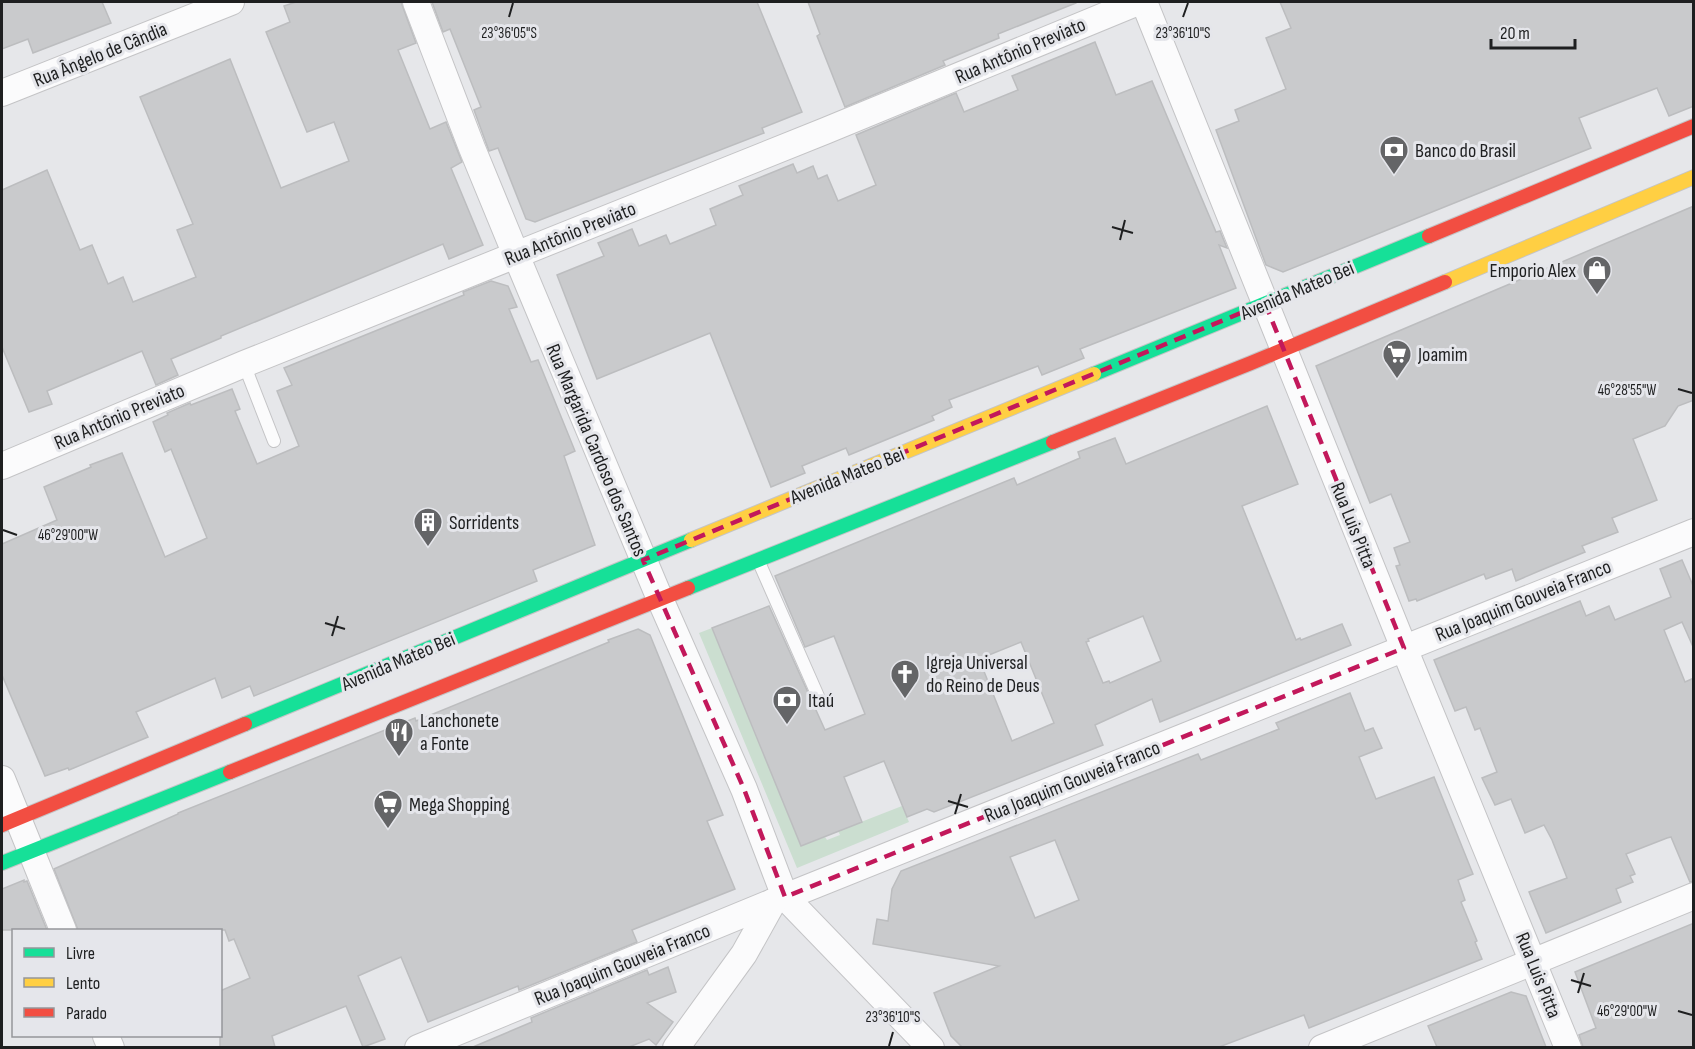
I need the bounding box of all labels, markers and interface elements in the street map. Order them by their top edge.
scale bar [1491,12,1575,50]
street label: Rua Antônio Previato [952,13,1089,89]
street label: Rua Ângelo de Cândia [30,17,171,93]
text: 20 m [1500,23,1530,44]
text: 23°36'05"S [481,24,537,43]
text: 23°36'10"S [1156,24,1210,43]
bank icon: Banco do Brasil [1378,134,1410,176]
place label: Banco do Brasil [1415,139,1516,163]
street label: Rua Antônio Previato [501,197,639,271]
shop icon: Emporio Alex [1581,254,1613,296]
street label: Avenida Mateo Bei [1236,256,1358,326]
place label: Emporio Alex [1489,259,1576,283]
supermarket icon: Joamim [1381,338,1413,380]
street label: Rua Margarida Cardoso dos Santos [540,341,652,560]
place label: Joamim [1417,343,1467,367]
street label: Rua Antônio Previato [51,379,188,455]
text: 46°28'55"W [1598,381,1656,400]
street label: Avenida Mateo Bei [786,442,908,510]
street label: Rua Luis Pitta [1325,479,1381,572]
building icon: Sorridents [412,506,444,548]
place label: Sorridents [449,511,519,535]
text: 46°29'00"W [38,526,98,545]
street label: Rua Joaquim Gouveia Franco [1432,555,1615,647]
street label: Avenida Mateo Bei [337,627,459,697]
place label: Igreja Universal do Reino de Deus [926,651,1040,698]
church icon: Igreja Universal do Reino de Deus [889,658,921,700]
bank icon: Itaú [771,684,803,726]
place label: Itaú [808,689,834,713]
place label: Lanchonete a Fonte [420,709,499,756]
restaurant icon: Lanchonete a Fonte [383,716,415,758]
street label: Rua Joaquim Gouveia Franco [981,736,1164,828]
supermarket icon: Mega Shopping [372,788,404,830]
place label: Mega Shopping [409,793,510,817]
street label: Rua Joaquim Gouveia Franco [531,919,714,1011]
legend [12,929,222,1037]
street label: Rua Luis Pitta [1510,929,1566,1022]
text: Livre [66,943,95,964]
text: Lento [66,973,100,994]
text: 46°29'00"W [1597,1002,1657,1021]
text: Parado [66,1003,107,1024]
text: 23°36'10"S [866,1008,920,1027]

